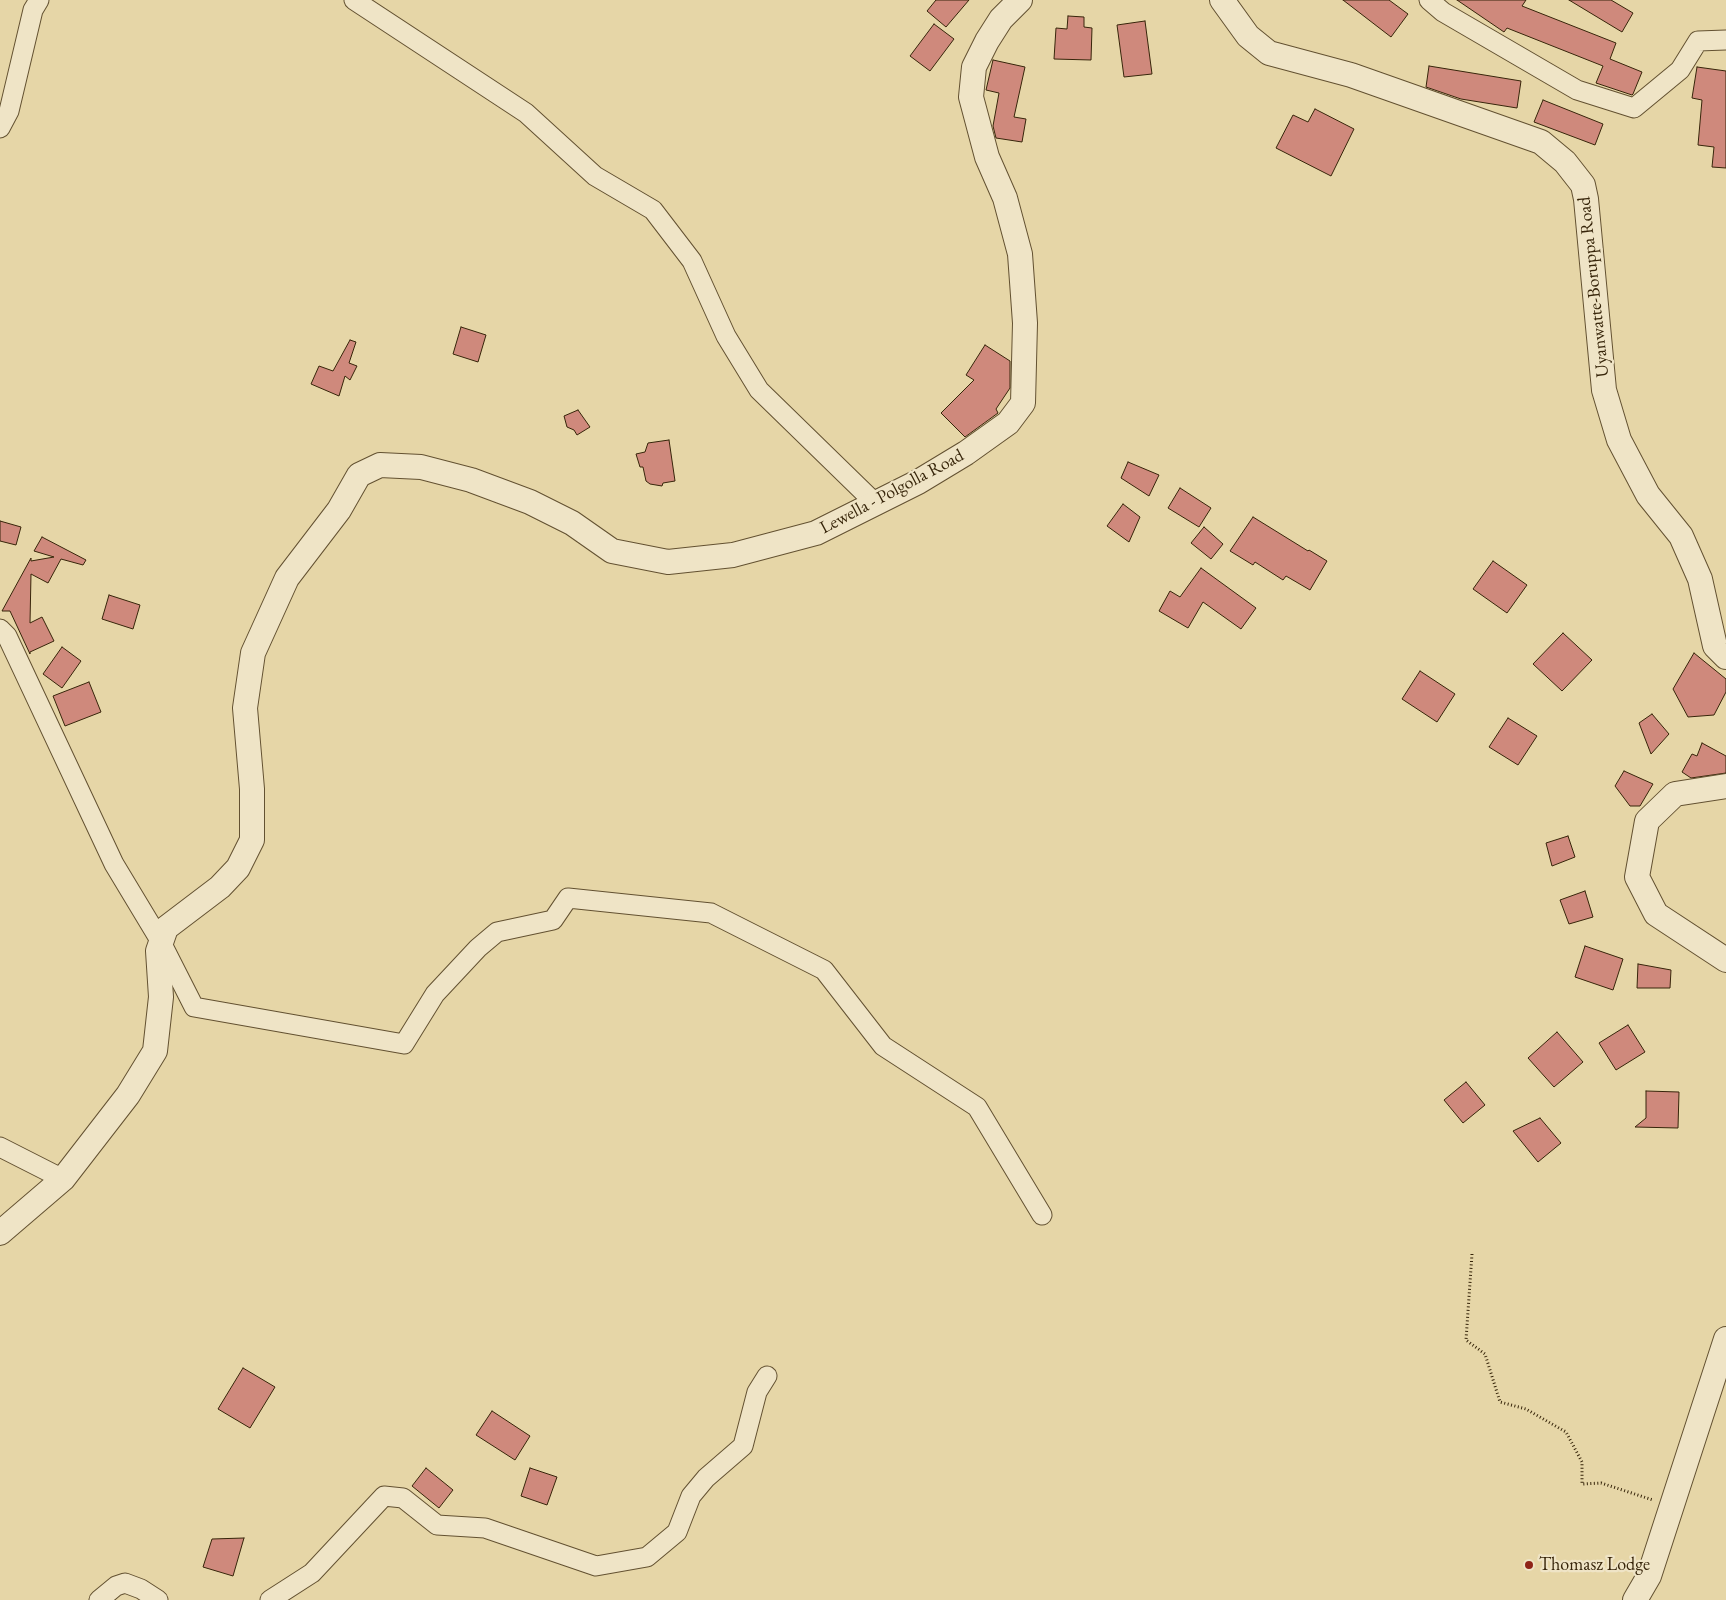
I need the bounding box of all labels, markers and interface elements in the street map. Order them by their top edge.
street label: Uyanwatte-Boruppa Road [1574,196,1614,378]
street label: Lewella - Polgolla Road [816,445,968,539]
place label: Thomasz Lodge [1539,1554,1650,1576]
marker: Thomasz Lodge [1523,1559,1535,1571]

